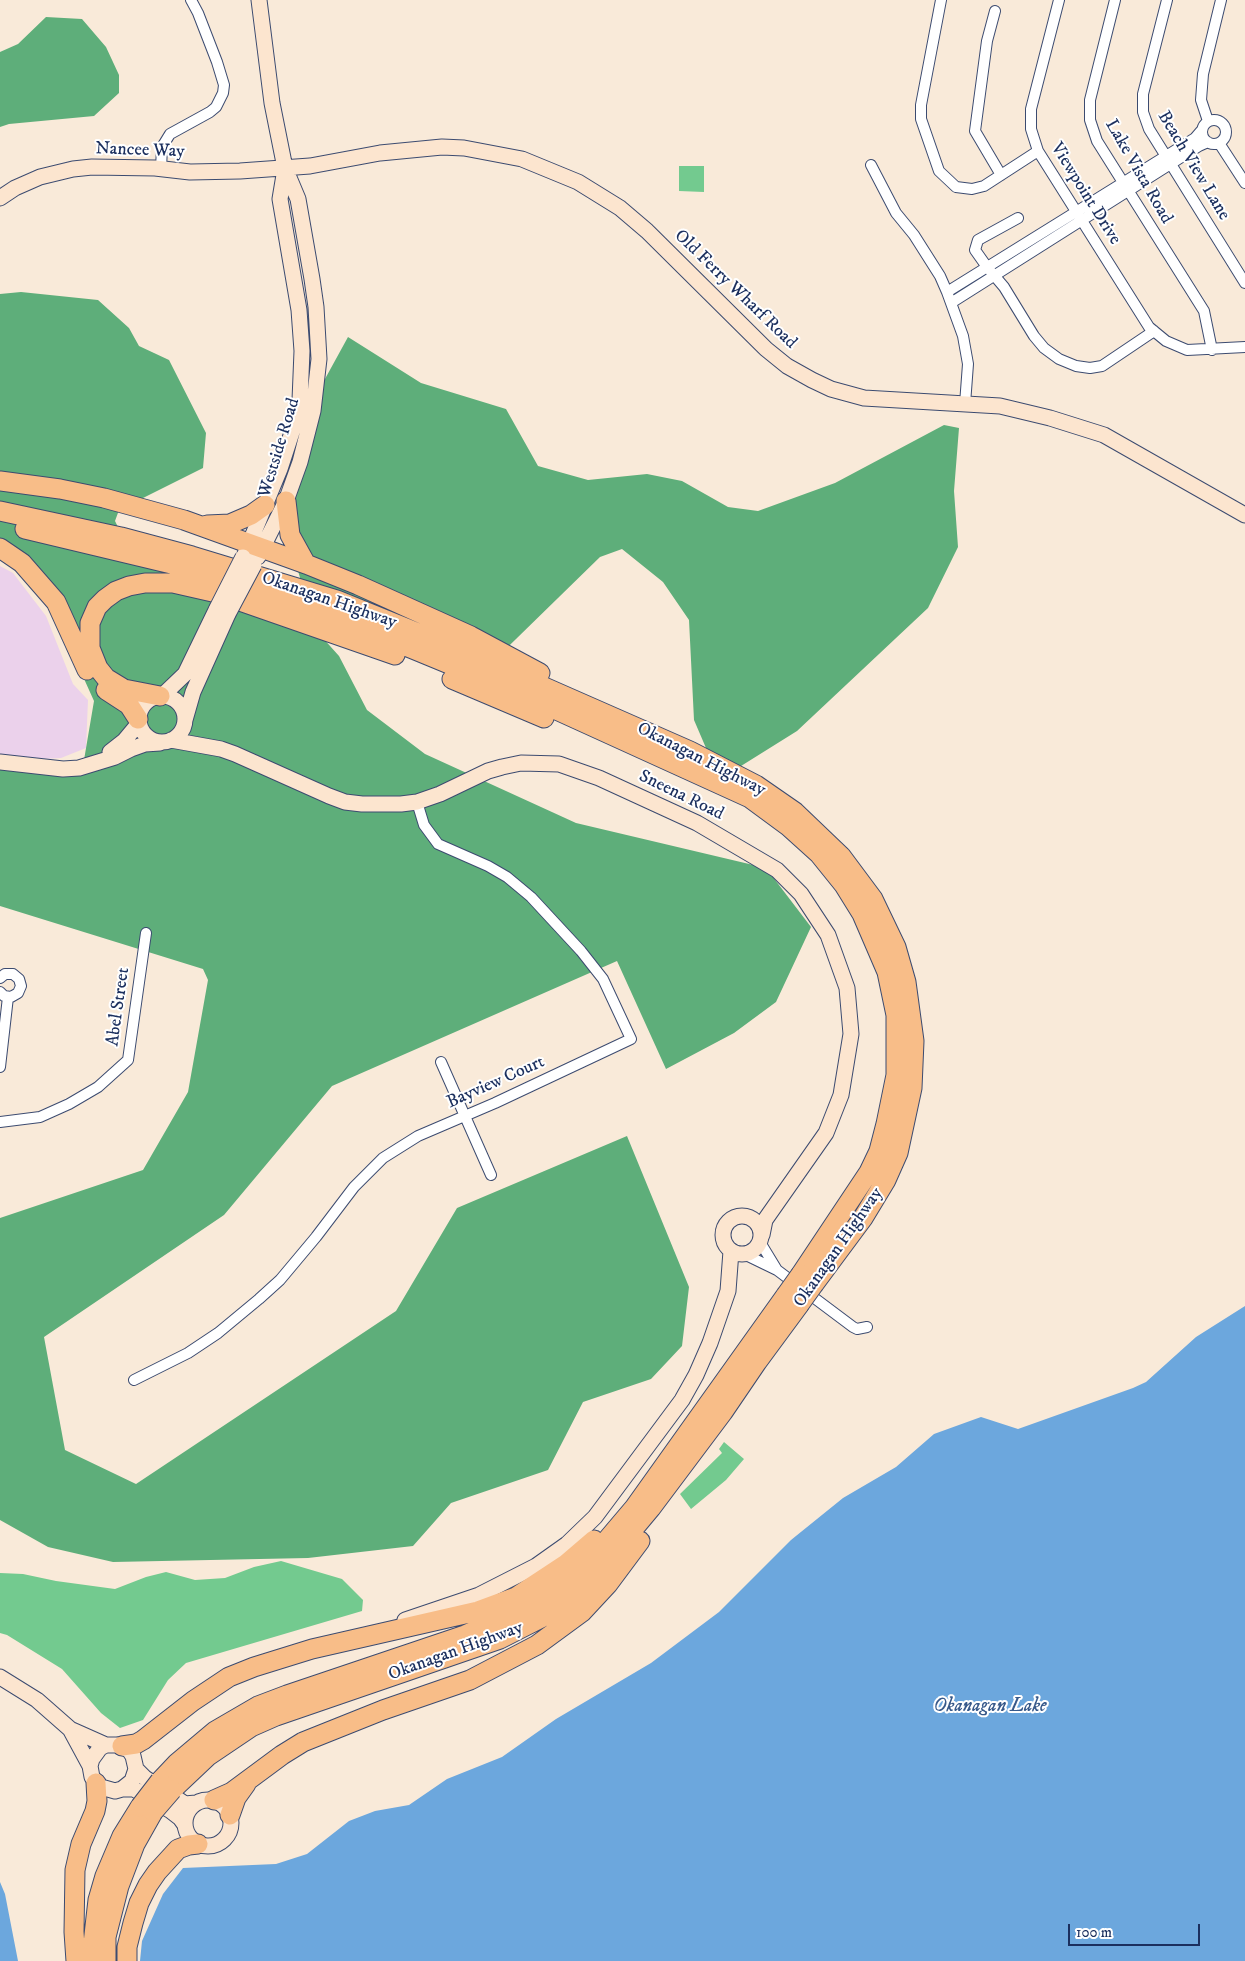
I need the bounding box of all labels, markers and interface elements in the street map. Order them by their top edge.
street label: Beach View Lane [1152,107,1234,225]
street label: Lake Vista Road [1099,116,1177,228]
street label: Nancee Way [95,139,185,163]
street label: Viewpoint Drive [1045,139,1125,249]
street label: Old Ferry Wharf Road [669,226,801,354]
street label: Westside Road [255,396,305,500]
street label: Okanagan Highway [259,568,399,634]
street label: Okanagan Highway [633,718,769,802]
street label: Sneena Road [635,766,727,826]
street label: Abel Street [103,966,135,1048]
street label: Bayview Court [444,1052,548,1114]
street label: Okanagan Highway [790,1184,888,1312]
street label: Okanagan Highway [386,1618,526,1686]
water label: Okanagan Lake [933,1696,1047,1718]
scale bar [1070,1914,1202,1946]
text: 100 m [1076,1923,1112,1942]

